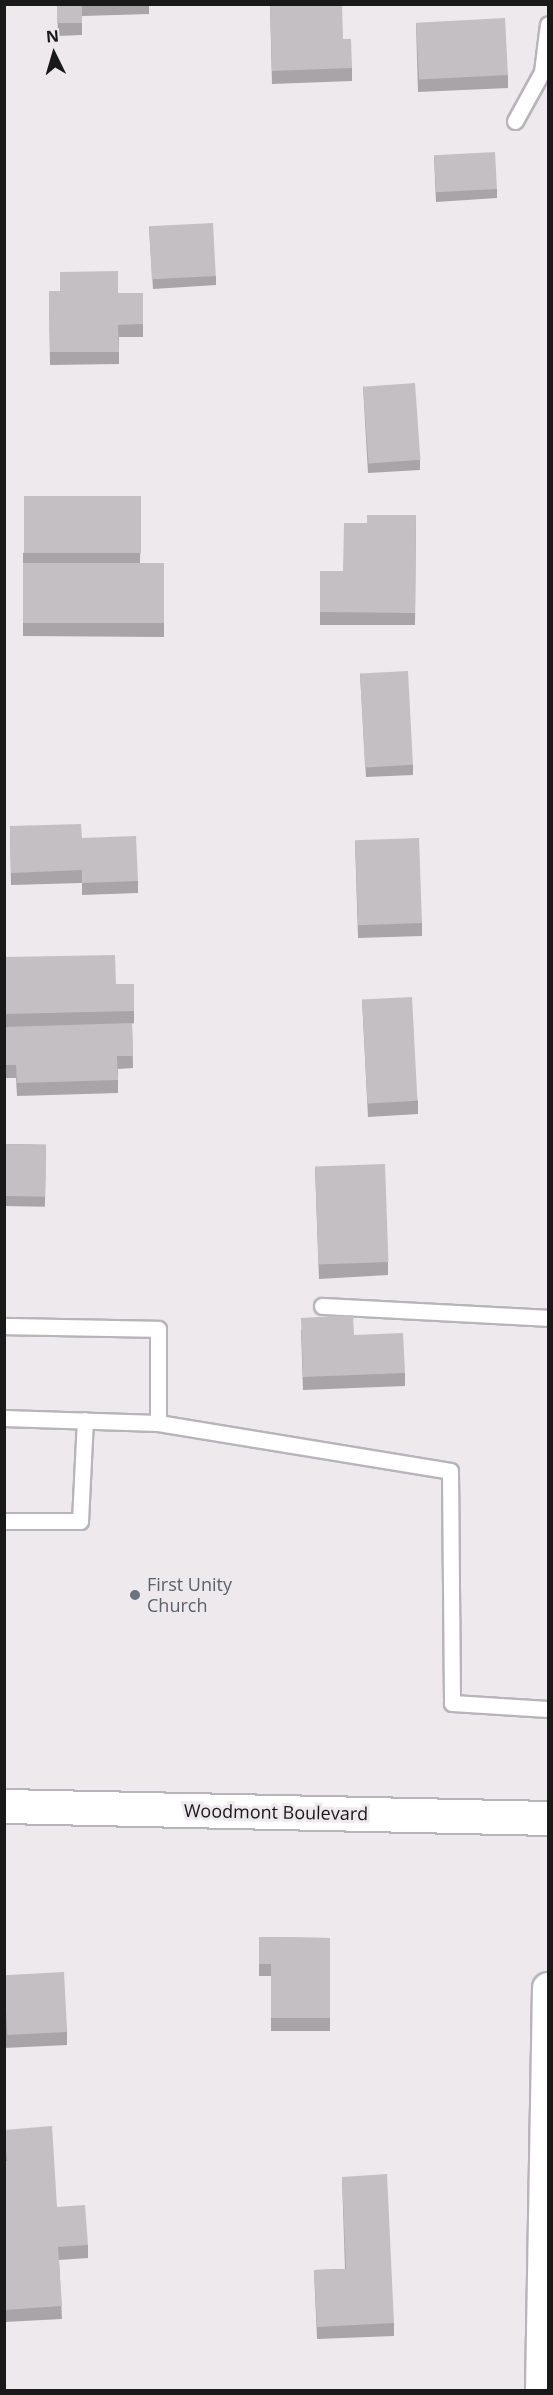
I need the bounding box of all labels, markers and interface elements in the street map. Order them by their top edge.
north arrow [24,24,84,84]
text: N [45,25,60,48]
place label: First Unity Church [147,1574,232,1616]
marker: First Unity Church [128,1588,142,1602]
street label: Woodmont Boulevard [184,1800,368,1824]

